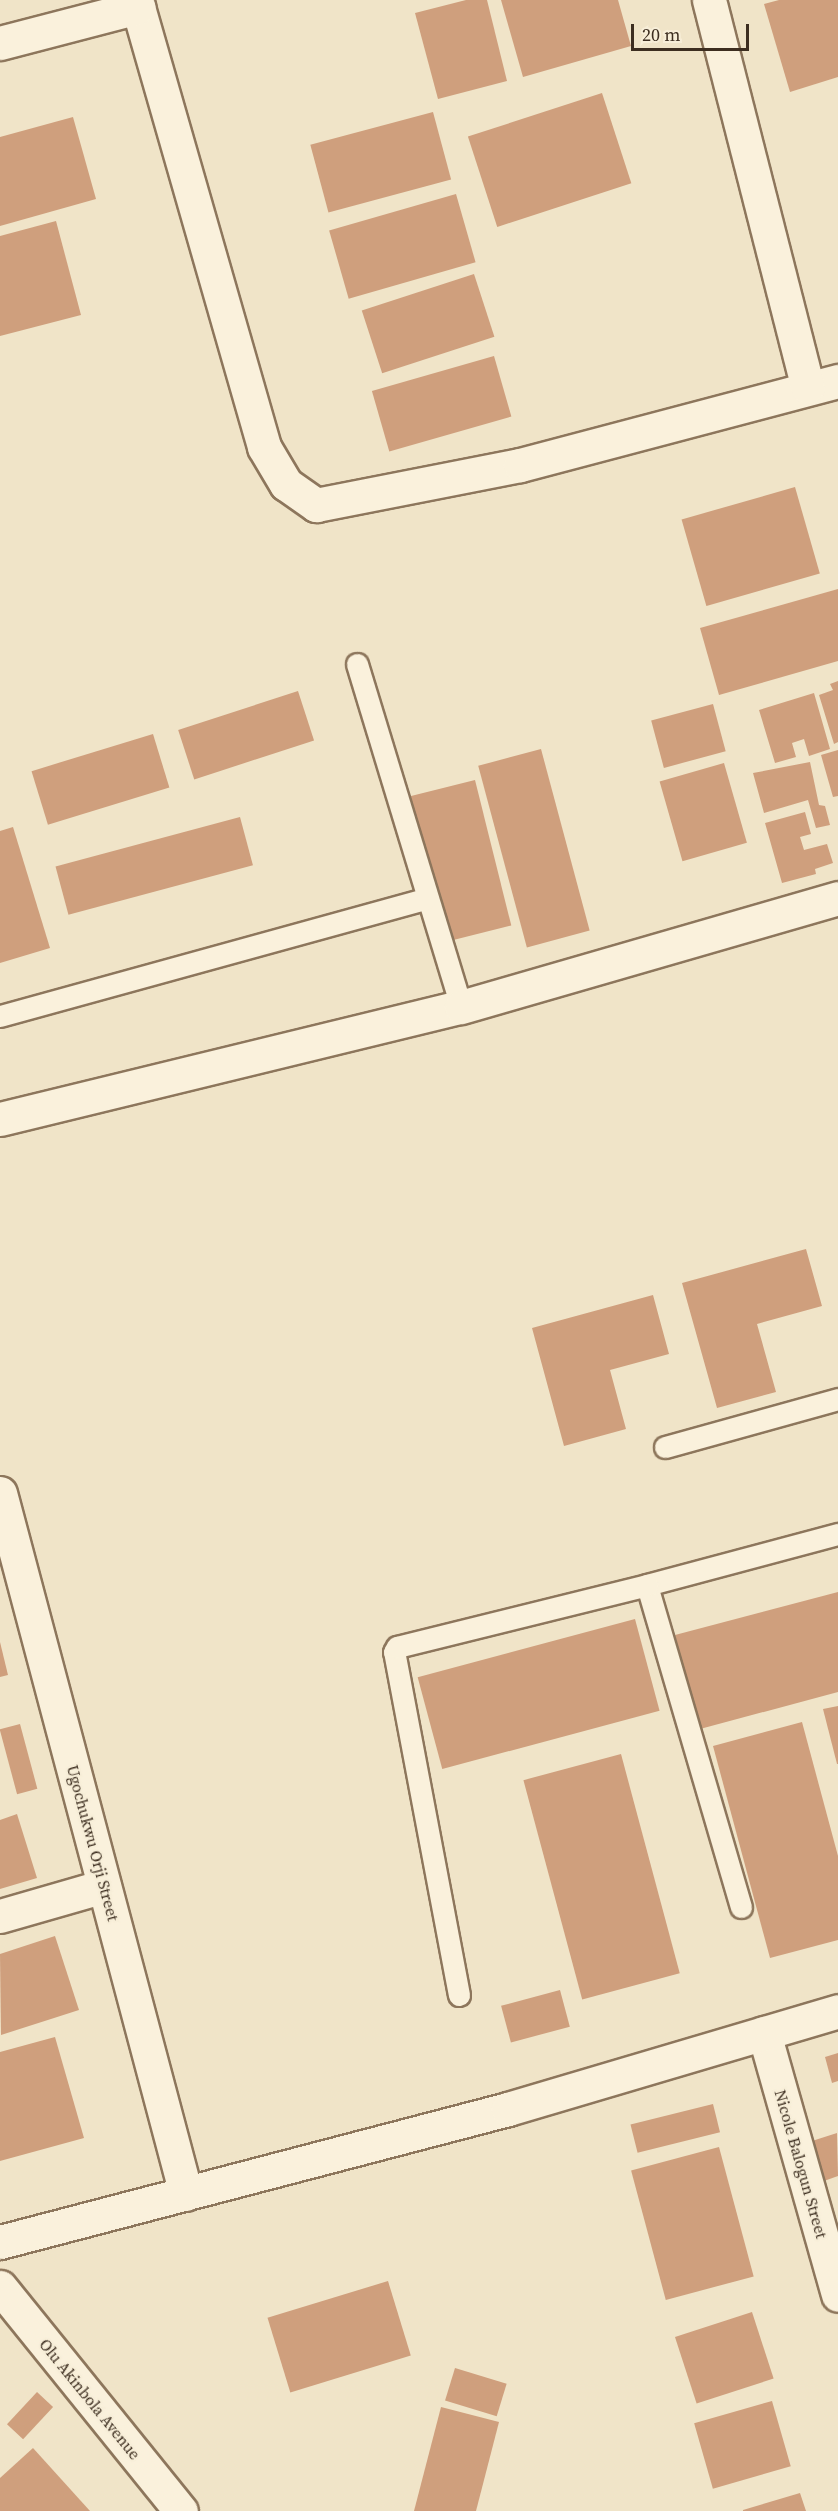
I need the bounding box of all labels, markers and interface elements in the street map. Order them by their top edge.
scale bar [634,12,752,50]
text: 20 m [642,22,680,47]
street label: Ugochukwu Orji Street [63,1763,123,1923]
street label: Nicole Balogun Street [771,2087,831,2241]
street label: Olu Akinbola Avenue [35,2335,145,2463]

